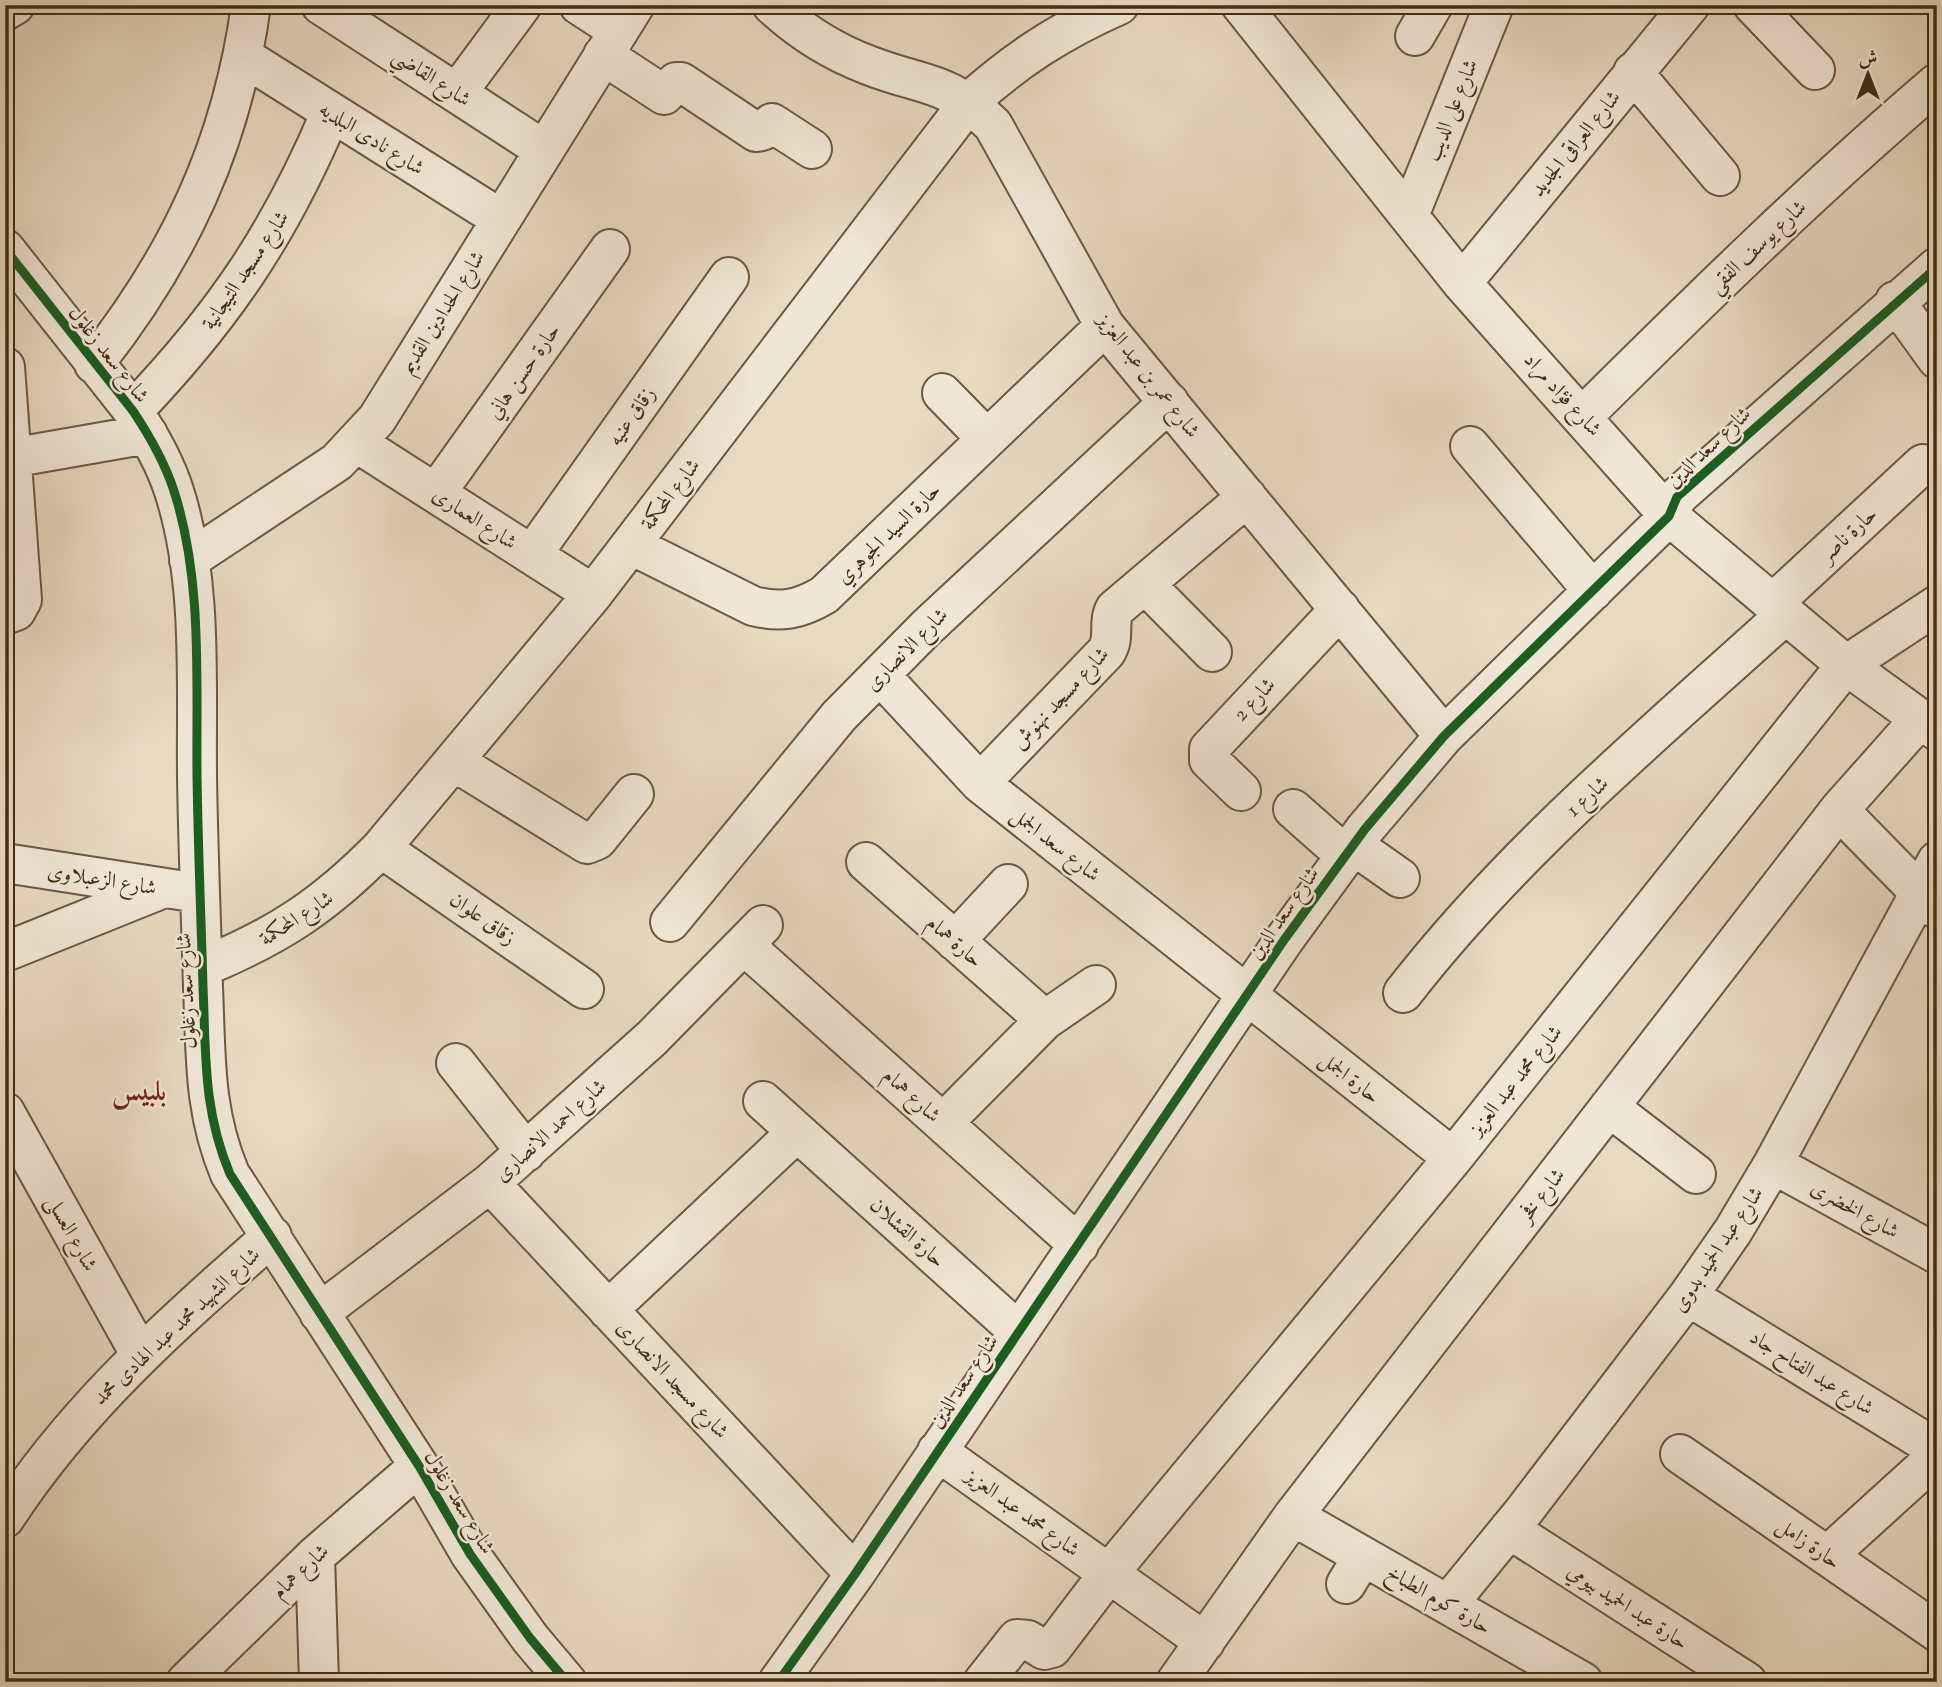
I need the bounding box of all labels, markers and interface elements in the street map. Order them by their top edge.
north arrow [1834,38,1904,108]
street label: شارع القاضي [384,42,476,118]
text: ش [1859,46,1877,73]
street label: شارع على الديب [1419,55,1488,167]
street label: شارع العراقى الجديد [1524,85,1630,205]
street label: شارع نادى البلديه [312,95,429,185]
street label: شارع يوسف الفقي [1702,194,1816,303]
street label: شارع مسجد التيجانية [196,205,299,337]
street label: شارع الحدادين القديم [394,246,494,381]
street label: شارع سعد زغلول [59,300,155,411]
street label: شارع عمر بن عبد العزيز [1087,306,1206,446]
street label: حارة حسن هاني [481,318,569,426]
street label: شارع فؤاد مراد [1515,347,1607,445]
street label: زقاق عنيه [601,381,664,453]
street label: شارع سعد الدين [1660,401,1760,497]
street label: شارع المحكمة [635,453,709,538]
street label: حارة السيد الجوهري [830,477,949,592]
street label: شارع العمارى [425,481,522,559]
street label: حارة ناصر [1812,501,1885,572]
street label: شارع الانصارى [859,602,957,700]
street label: شارع مسجد نهنوش [1006,641,1118,758]
street label: شارع 2 [1227,672,1284,730]
street label: شارع 1 [1560,770,1617,825]
street label: شارع سعد الجمل [1003,801,1106,891]
street label: شارع الزعبلاوى [45,858,158,905]
street label: شارع سعد الدين [1242,862,1329,967]
street label: شارع المحكمة [254,884,341,956]
street label: زقاق علوان [442,886,521,953]
street label: حارة همام [918,909,989,976]
street label: شارع سعد زغلول [170,932,207,1050]
street label: شارع محمد عبد العزيز [1461,1019,1571,1145]
street label: حارة الجمل [1312,1045,1386,1112]
street label: شارع همام [874,1062,946,1132]
district label: بلبيس [112,1073,166,1113]
street label: شارع احمد الانصارى [489,1073,615,1191]
street label: شارع فخر [1510,1163,1574,1232]
street label: شارع الخضرى [1804,1174,1904,1248]
street label: شارع عبد الحميد بدوى [1665,1181,1773,1320]
street label: شارع العسلى [36,1191,103,1278]
street label: حارة القشلان [862,1191,951,1276]
street label: شارع الشهيد محمد عبد الهادى محمد [87,1242,269,1414]
street label: شارع مسجد الانصارى [608,1314,735,1447]
street label: شارع عبد الفتاح جاد [1742,1323,1879,1426]
street label: شارع سعد الدين [922,1329,1008,1436]
street label: شارع سعد زغلول [415,1446,501,1561]
street label: شارع محمد عبد العزيز [956,1461,1085,1566]
street label: حارة زامل [1769,1511,1846,1578]
street label: شارع همام [266,1538,338,1608]
street label: حارة عبد الحميد بيومي [1560,1557,1694,1658]
street label: حارة كوم الطباخ [1379,1559,1496,1645]

